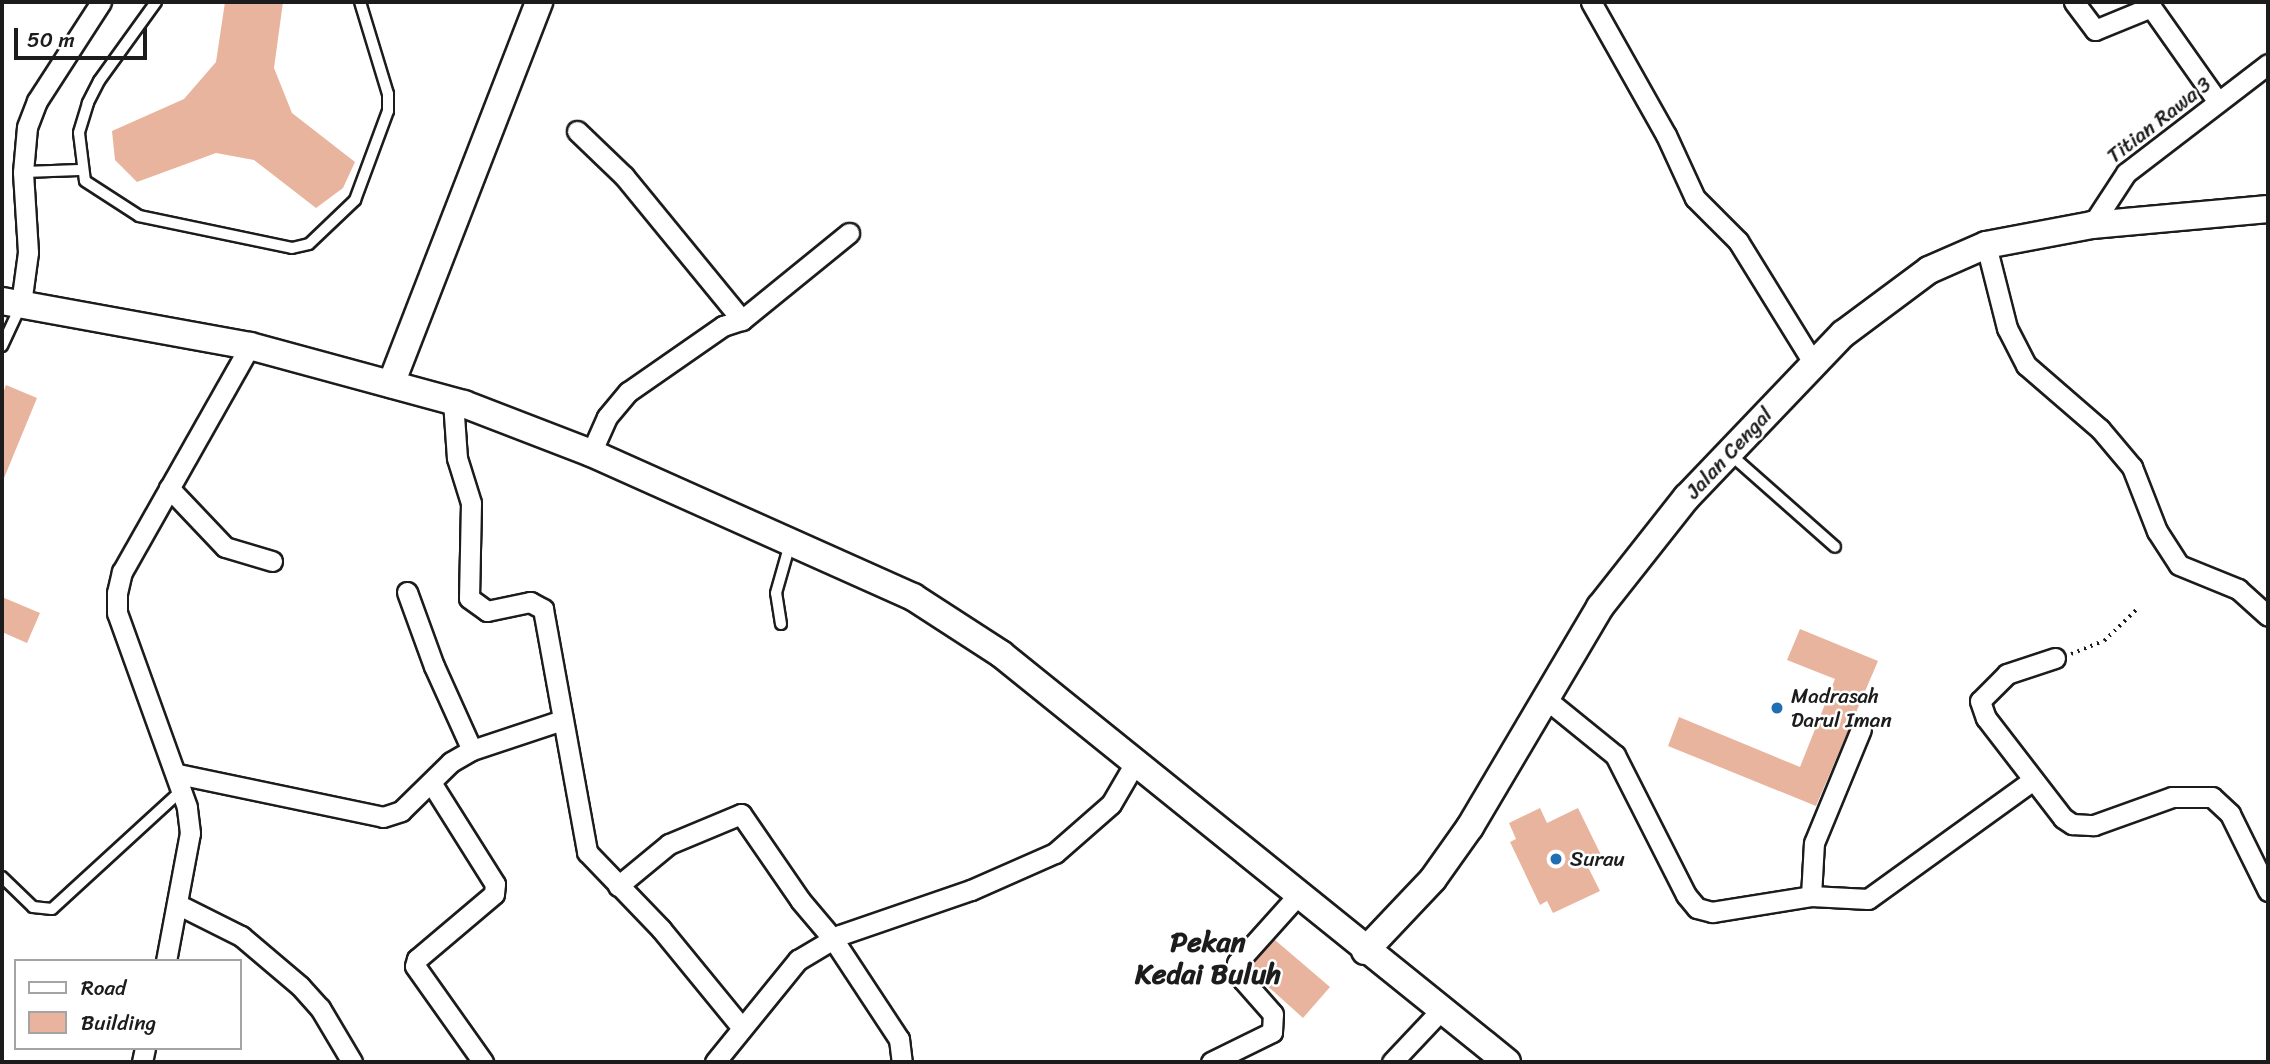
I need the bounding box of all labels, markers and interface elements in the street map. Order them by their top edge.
scale bar [18,14,150,58]
text: 50 m [27,21,75,59]
street label: Titian Rawa 3 [2102,72,2216,168]
street label: Jalan Cengal [1680,402,1778,504]
place label: Madrasah Darul Iman [1791,683,1892,733]
marker: Madrasah Darul Iman [1769,700,1785,716]
place label: Surau [1570,846,1625,872]
marker: Surau [1548,851,1564,867]
district label: Pekan Kedai Buluh [1135,925,1281,991]
legend [14,959,242,1050]
text: Road [81,969,126,1007]
text: Building [81,1004,156,1042]

